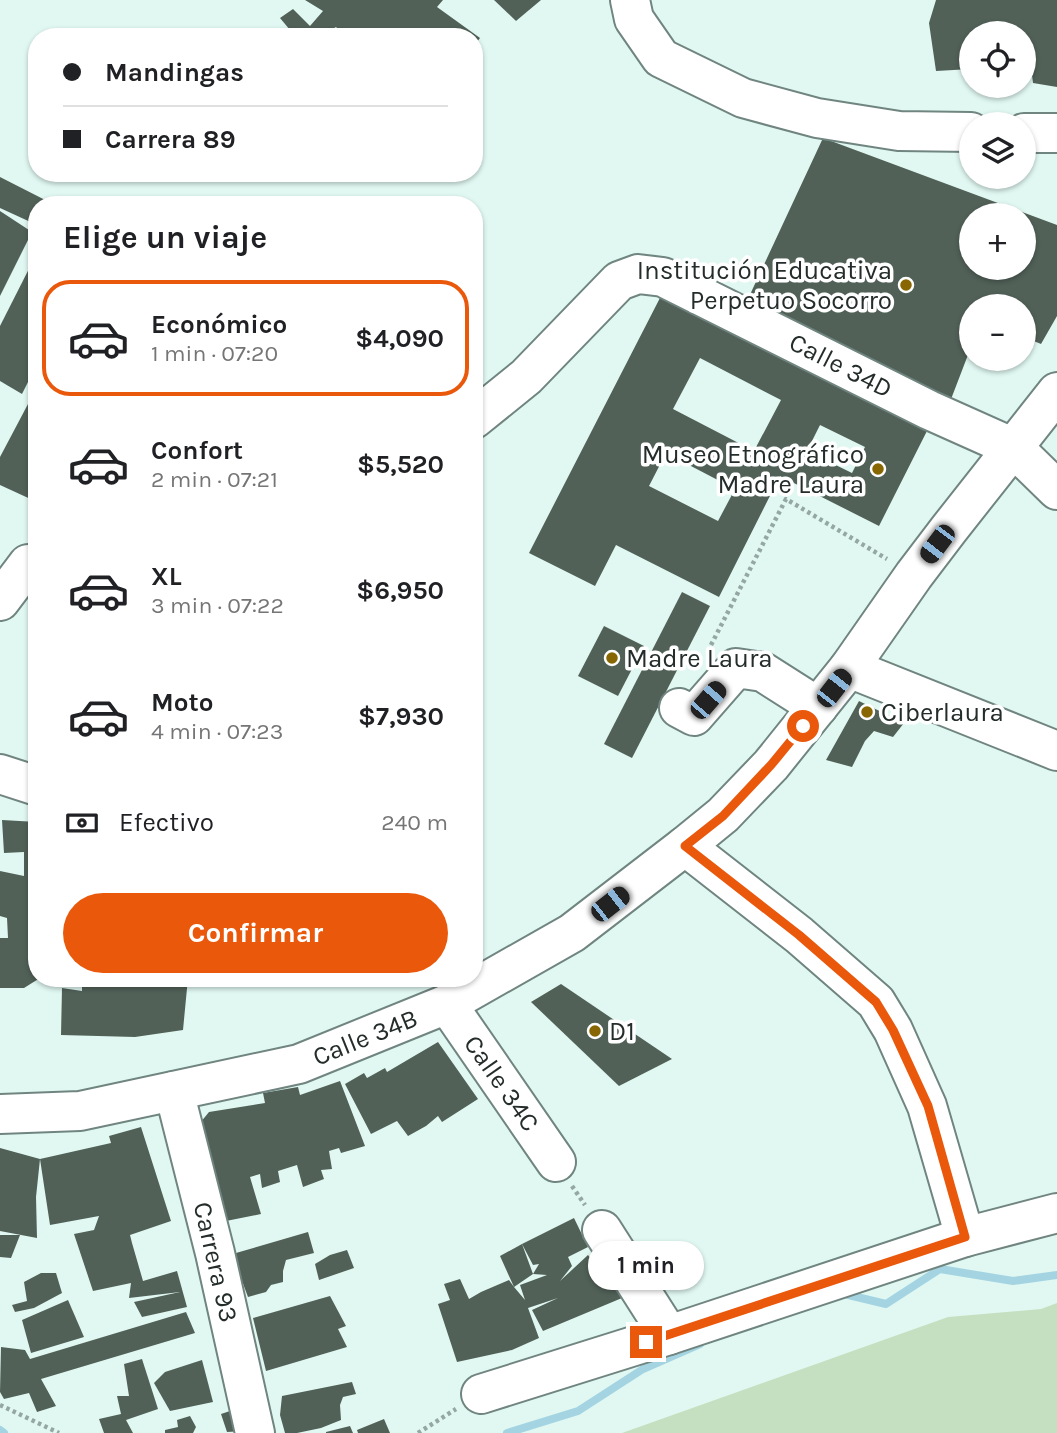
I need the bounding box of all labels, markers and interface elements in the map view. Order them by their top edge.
map controls [959,21,1036,371]
button: locate [959,21,1036,98]
text: Mandingas [105,57,244,88]
button: layers [959,112,1036,189]
text: Carrera 89 [105,124,236,155]
button: + [959,203,1036,280]
text: Elige un viaje [63,219,267,256]
place label: Institución Educativa Perpetuo Socorro [637,255,892,316]
marker: Institución Educativa Perpetuo Socorro [898,277,914,293]
button: − [959,294,1036,371]
icon: car [67,307,130,370]
text: Económico [151,309,287,340]
text: $4,090 [355,323,444,354]
street label: Calle 34D [784,326,897,405]
text: 1 min · 07:20 [151,340,278,367]
icon: car [67,433,130,496]
text: Confort [151,435,243,466]
place label: Museo Etnográfico Madre Laura [642,439,864,500]
text: $5,520 [357,449,444,480]
marker: Museo Etnográfico Madre Laura [870,461,886,477]
text: 2 min · 07:21 [151,466,278,493]
car [916,521,959,567]
icon: car [67,559,130,622]
text: XL [151,561,182,592]
text: $6,950 [356,575,444,606]
text: 3 min · 07:22 [151,592,284,619]
place label: Madre Laura [626,643,773,674]
marker: Madre Laura [604,650,620,666]
car [813,665,856,711]
car [687,677,730,723]
icon: car [67,685,130,748]
text: Moto [151,687,213,718]
place label: Ciberlaura [881,697,1004,728]
text: $7,930 [358,701,444,732]
marker: Ciberlaura [859,704,875,720]
route start [787,710,819,742]
text: 4 min · 07:23 [151,718,283,745]
icon: cash [63,804,101,842]
text: Efectivo [119,807,214,838]
text: 240 m [381,809,448,836]
car [587,883,634,925]
button: Confirmar [63,893,448,973]
street label: Calle 34B [308,1002,422,1073]
place label: D1 [609,1016,635,1047]
marker: D1 [587,1023,603,1039]
street label: Calle 34C [457,1029,546,1137]
street label: Carrera 93 [187,1199,244,1325]
callout: 1 min [588,1240,704,1290]
text: 1 min [617,1252,675,1279]
route end [630,1326,662,1358]

